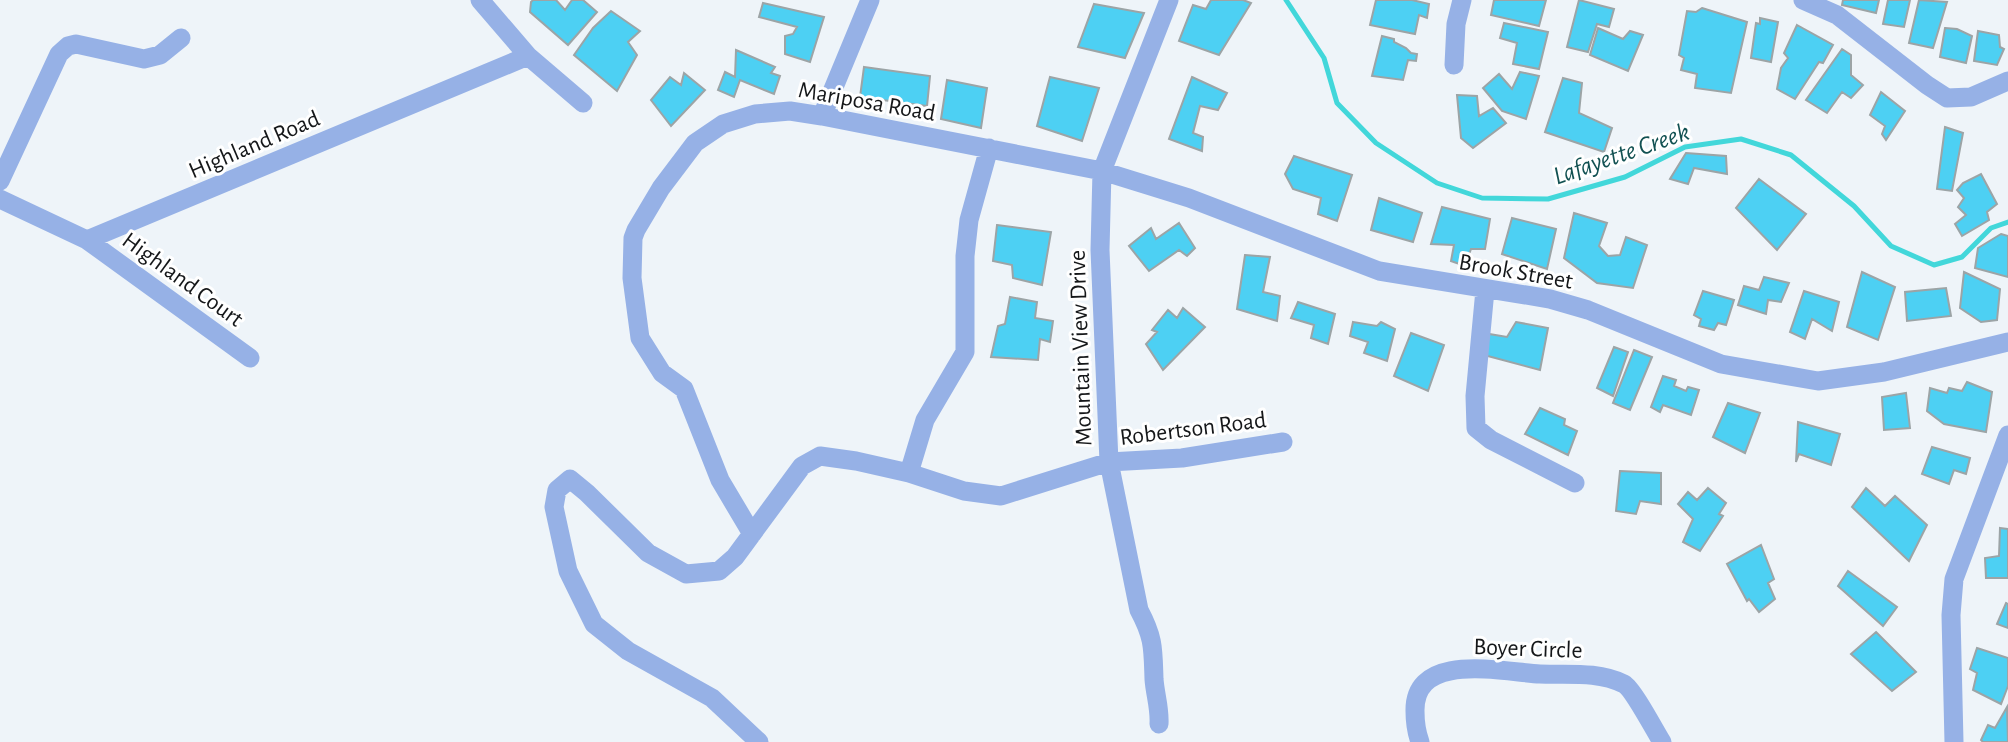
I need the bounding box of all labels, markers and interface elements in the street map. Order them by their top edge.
street label: Mariposa Road [796,78,937,126]
street label: Highland Road [185,107,323,183]
water label: Lafayette Creek [1550,119,1693,189]
street label: Highland Court [117,228,248,332]
street label: Mountain View Drive [1066,250,1096,446]
street label: Brook Street [1457,250,1575,294]
street label: Robertson Road [1118,408,1268,450]
street label: Boyer Circle [1473,635,1583,663]

